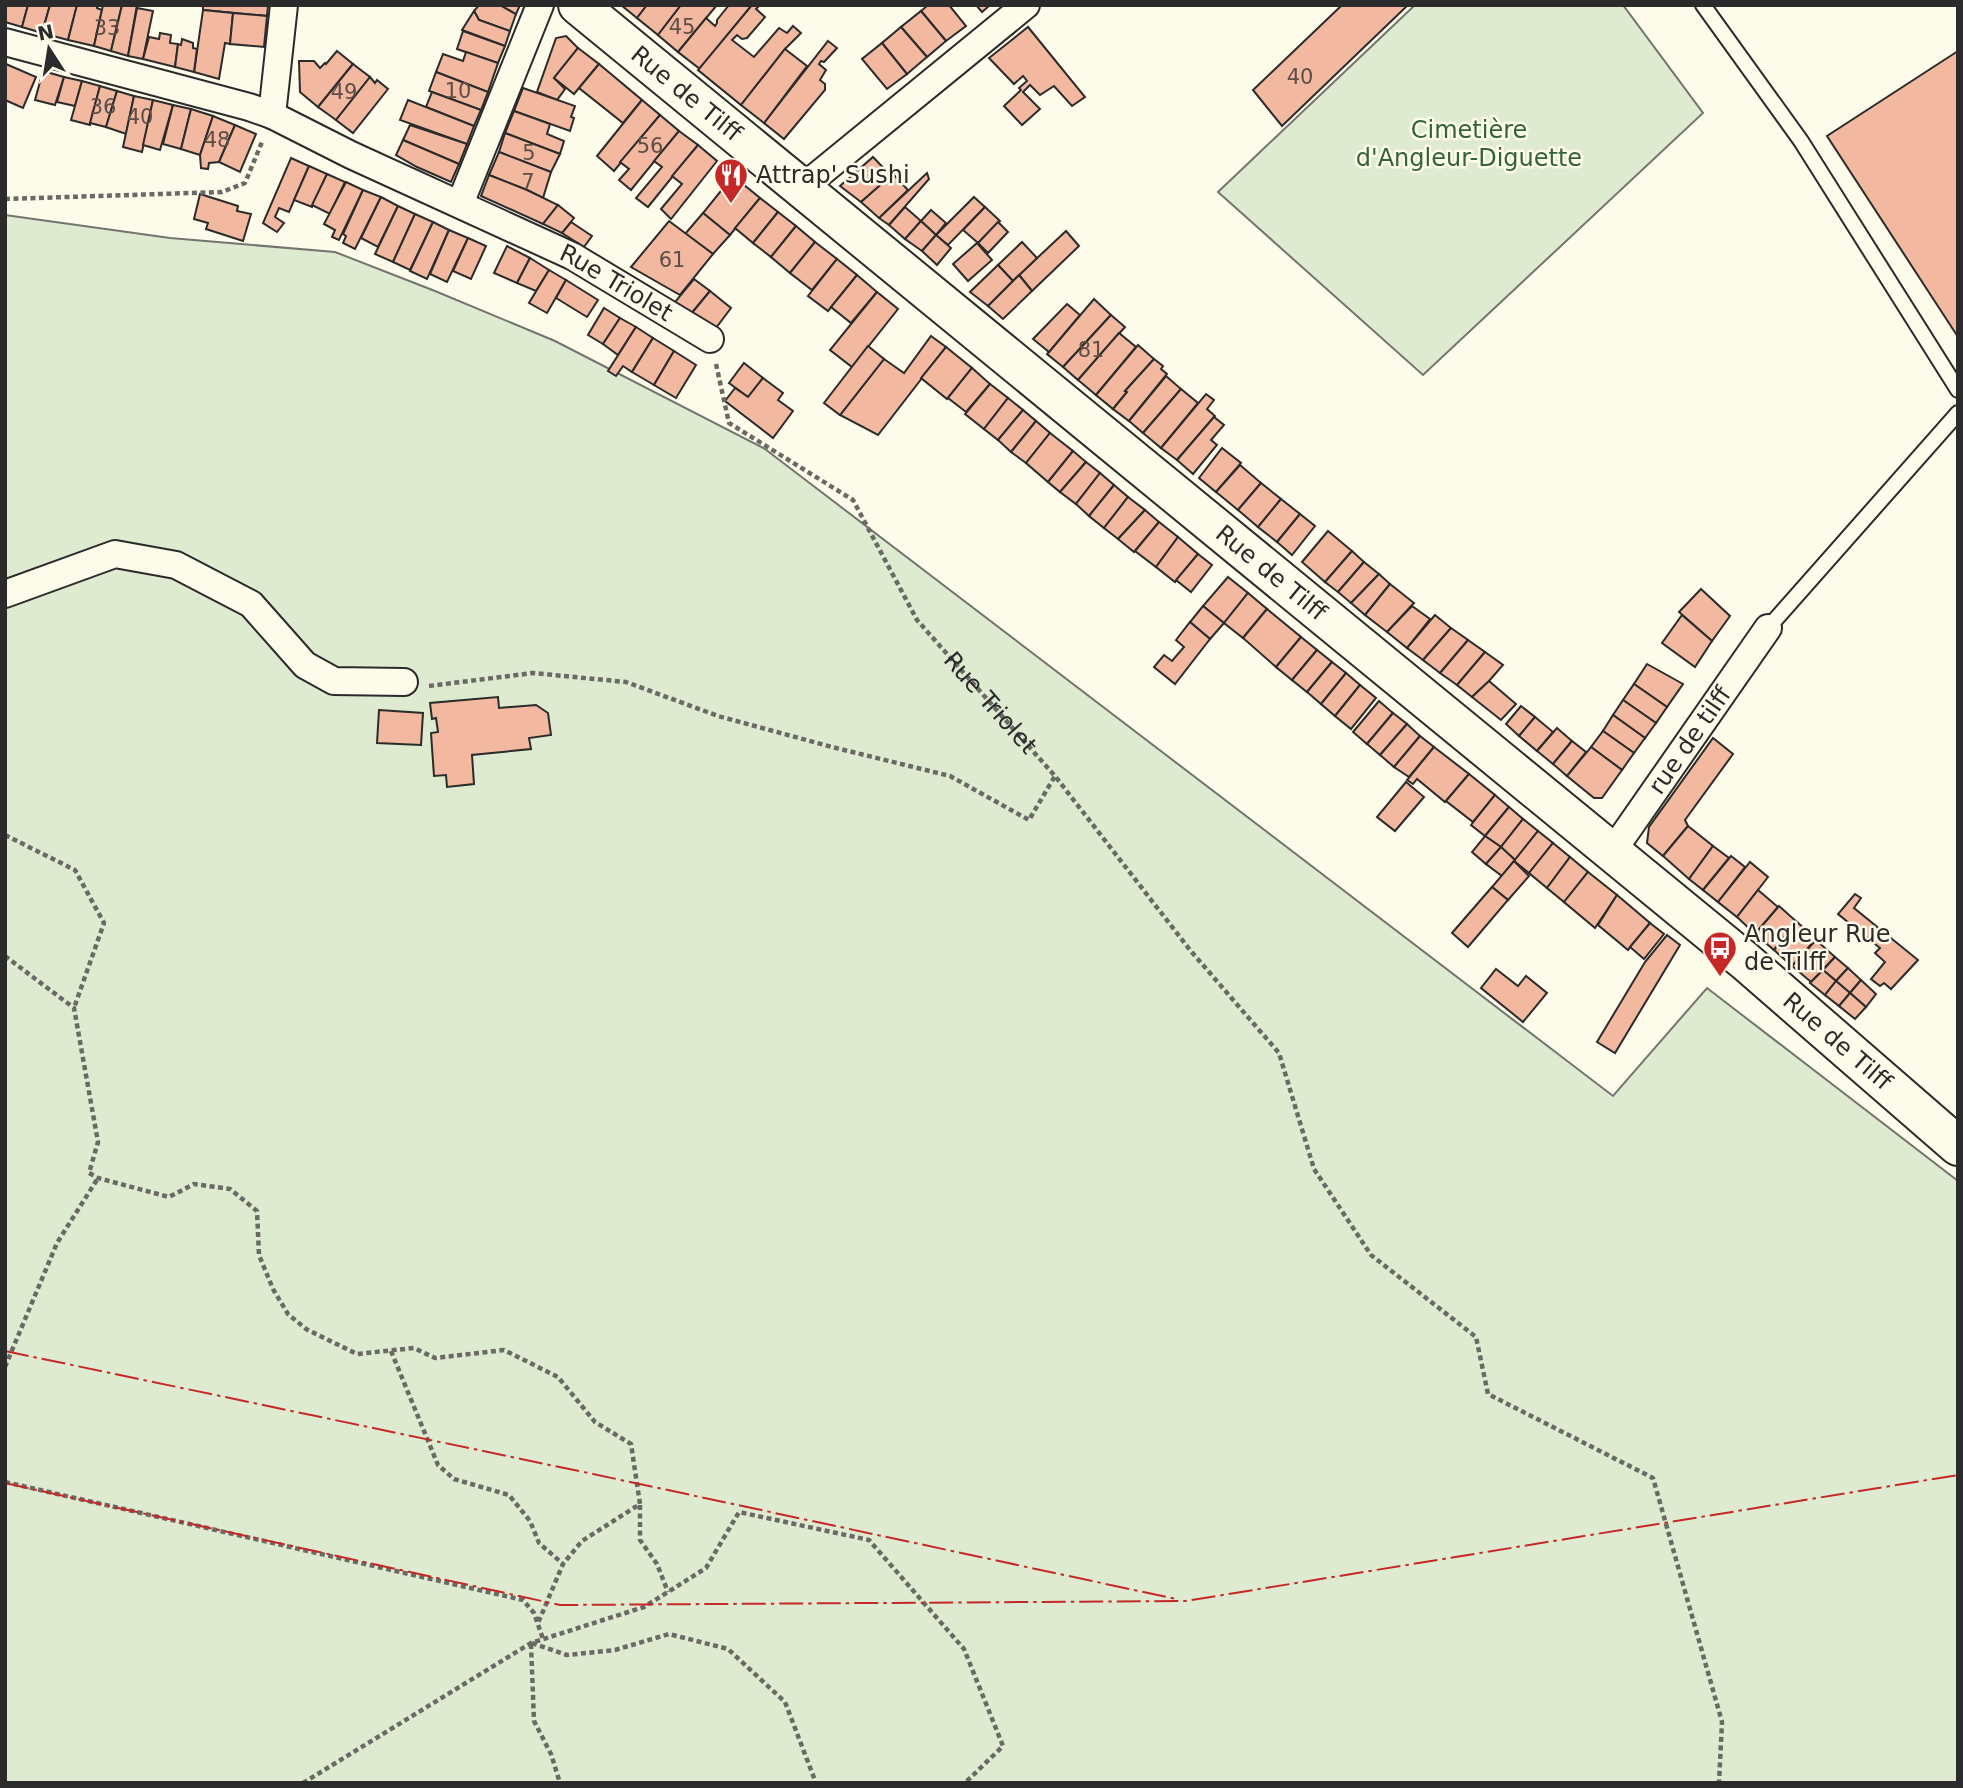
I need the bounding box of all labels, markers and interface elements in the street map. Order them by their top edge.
north arrow [14,14,84,84]
house number: 45 [669,15,695,39]
house number: 33 [94,16,120,40]
text: N [35,20,56,45]
street label: Rue de Tilff [625,40,748,148]
house number: 40 [1287,65,1313,89]
house number: 10 [445,79,471,103]
house number: 49 [331,80,357,104]
house number: 36 [90,95,116,119]
house number: 40 [127,105,153,129]
park label: Cimetière d'Angleur-Diguette [1356,116,1582,172]
house number: 48 [204,128,230,152]
house number: 56 [637,134,663,158]
house number: 5 [522,141,536,165]
restaurant icon: Attrap' Sushi [712,156,750,205]
place label: Attrap' Sushi [756,161,910,189]
house number: 7 [521,170,535,194]
street label: Rue Triolet [556,238,678,327]
house number: 61 [659,248,685,272]
house number: 81 [1078,338,1104,362]
street label: Rue de Tilff [1210,519,1332,627]
street label: Rue Triolet [938,646,1043,759]
street label: rue de tilff [1643,681,1737,799]
place label: Angleur Rue de Tilff [1744,920,1891,976]
bus stop icon: Angleur Rue de Tilff [1701,929,1739,978]
street label: Rue de Tilff [1777,987,1898,1096]

